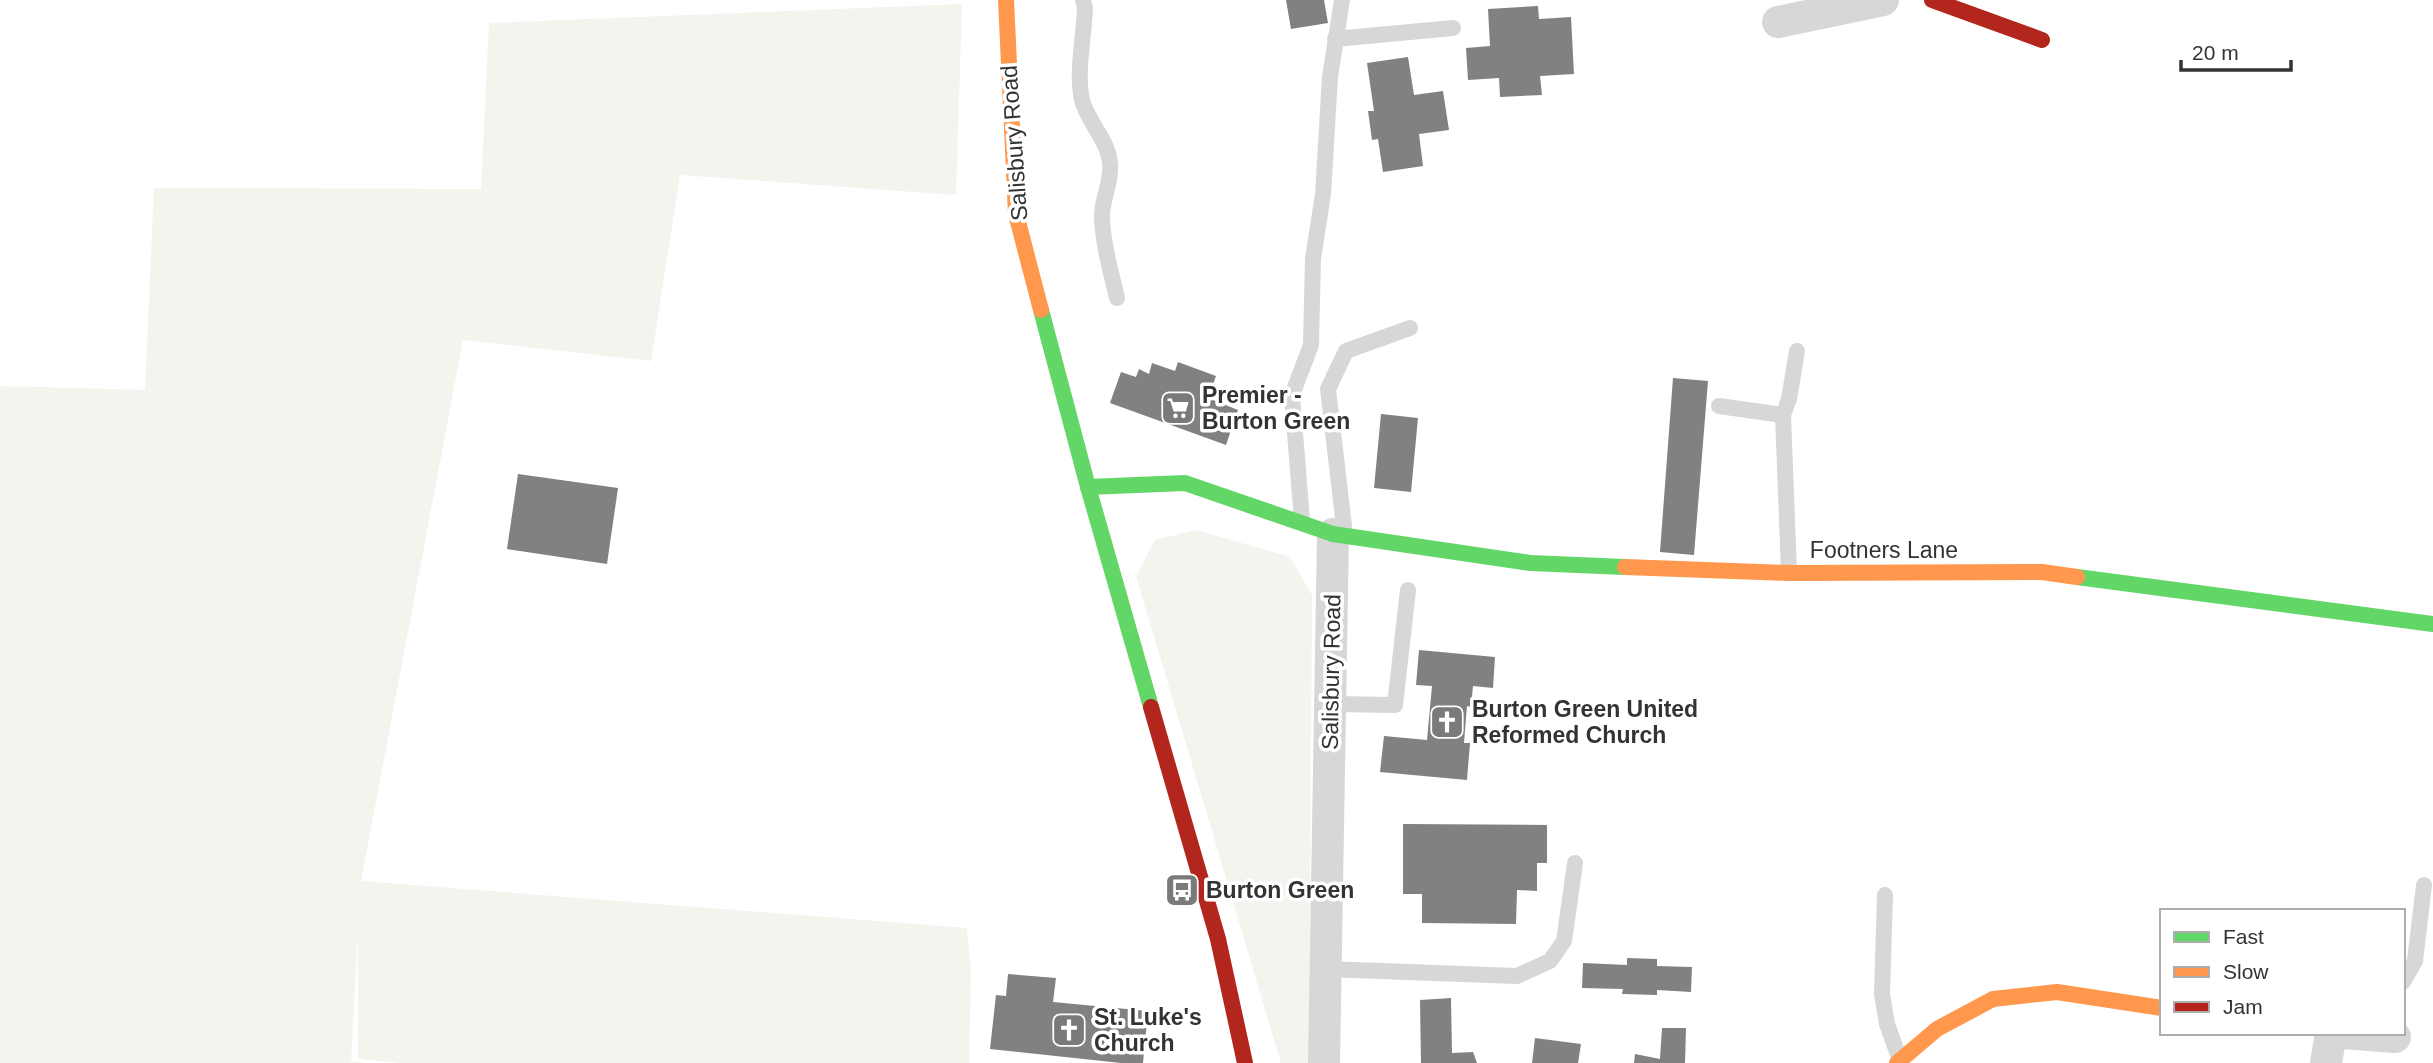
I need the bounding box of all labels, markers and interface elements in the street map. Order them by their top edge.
scale bar [2181,28,2291,72]
text: 20 m [2192,41,2239,64]
street label: Salisbury Road [996,64,1032,222]
place label: Premier - Burton Green [1202,382,1350,434]
supermarket icon: Premier - Burton Green [1159,389,1197,427]
street label: Footners Lane [1810,537,1958,563]
street label: Salisbury Road [1317,594,1345,750]
place label: Burton Green United Reformed Church [1472,696,1698,748]
church icon: Burton Green United Reformed Church [1428,703,1466,741]
bus stop icon: Burton Green [1163,871,1201,909]
place label: Burton Green [1206,877,1354,903]
legend [2160,909,2405,1035]
text: Fast [2223,925,2264,948]
text: Slow [2223,960,2269,983]
text: Jam [2223,995,2263,1018]
place label: St. Luke's Church [1094,1004,1202,1056]
church icon: St. Luke's Church [1050,1011,1088,1049]

